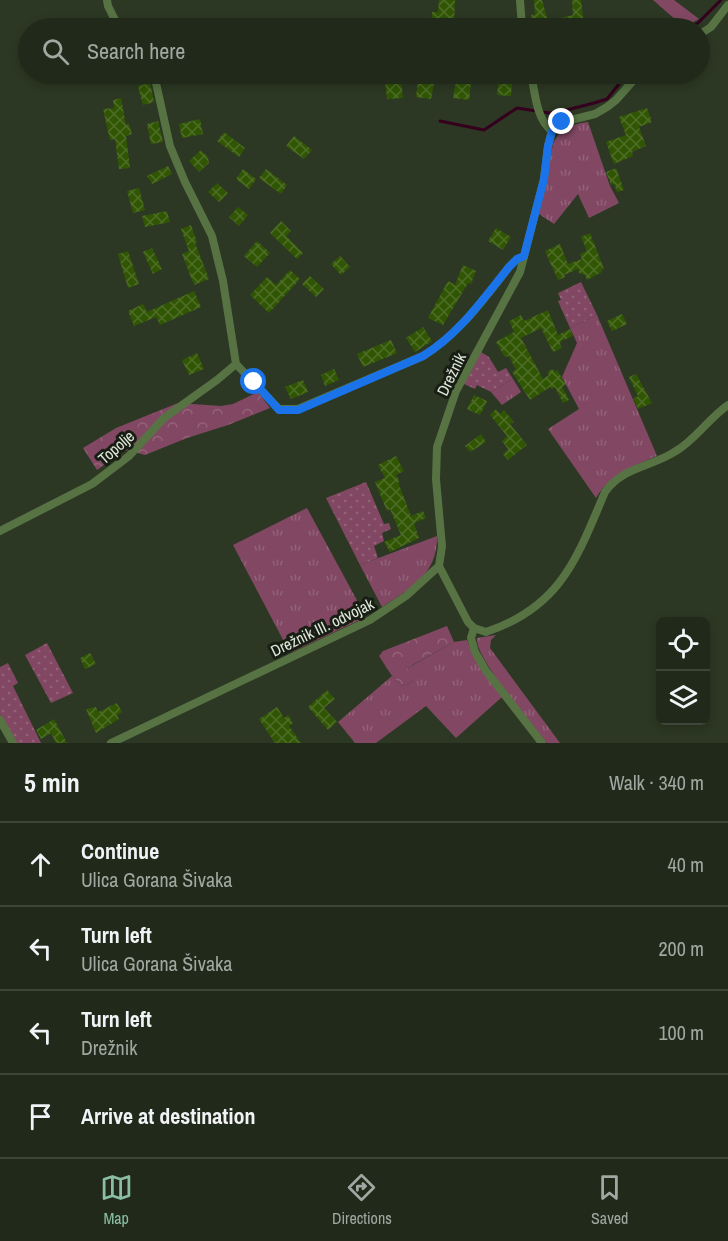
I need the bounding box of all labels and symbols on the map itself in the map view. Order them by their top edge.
route end [548,108,574,134]
street label: Drežnik [431,348,471,399]
route start [240,368,266,394]
street label: Topolje [93,425,139,469]
street label: Drežnik III. odvojak [267,592,378,662]

